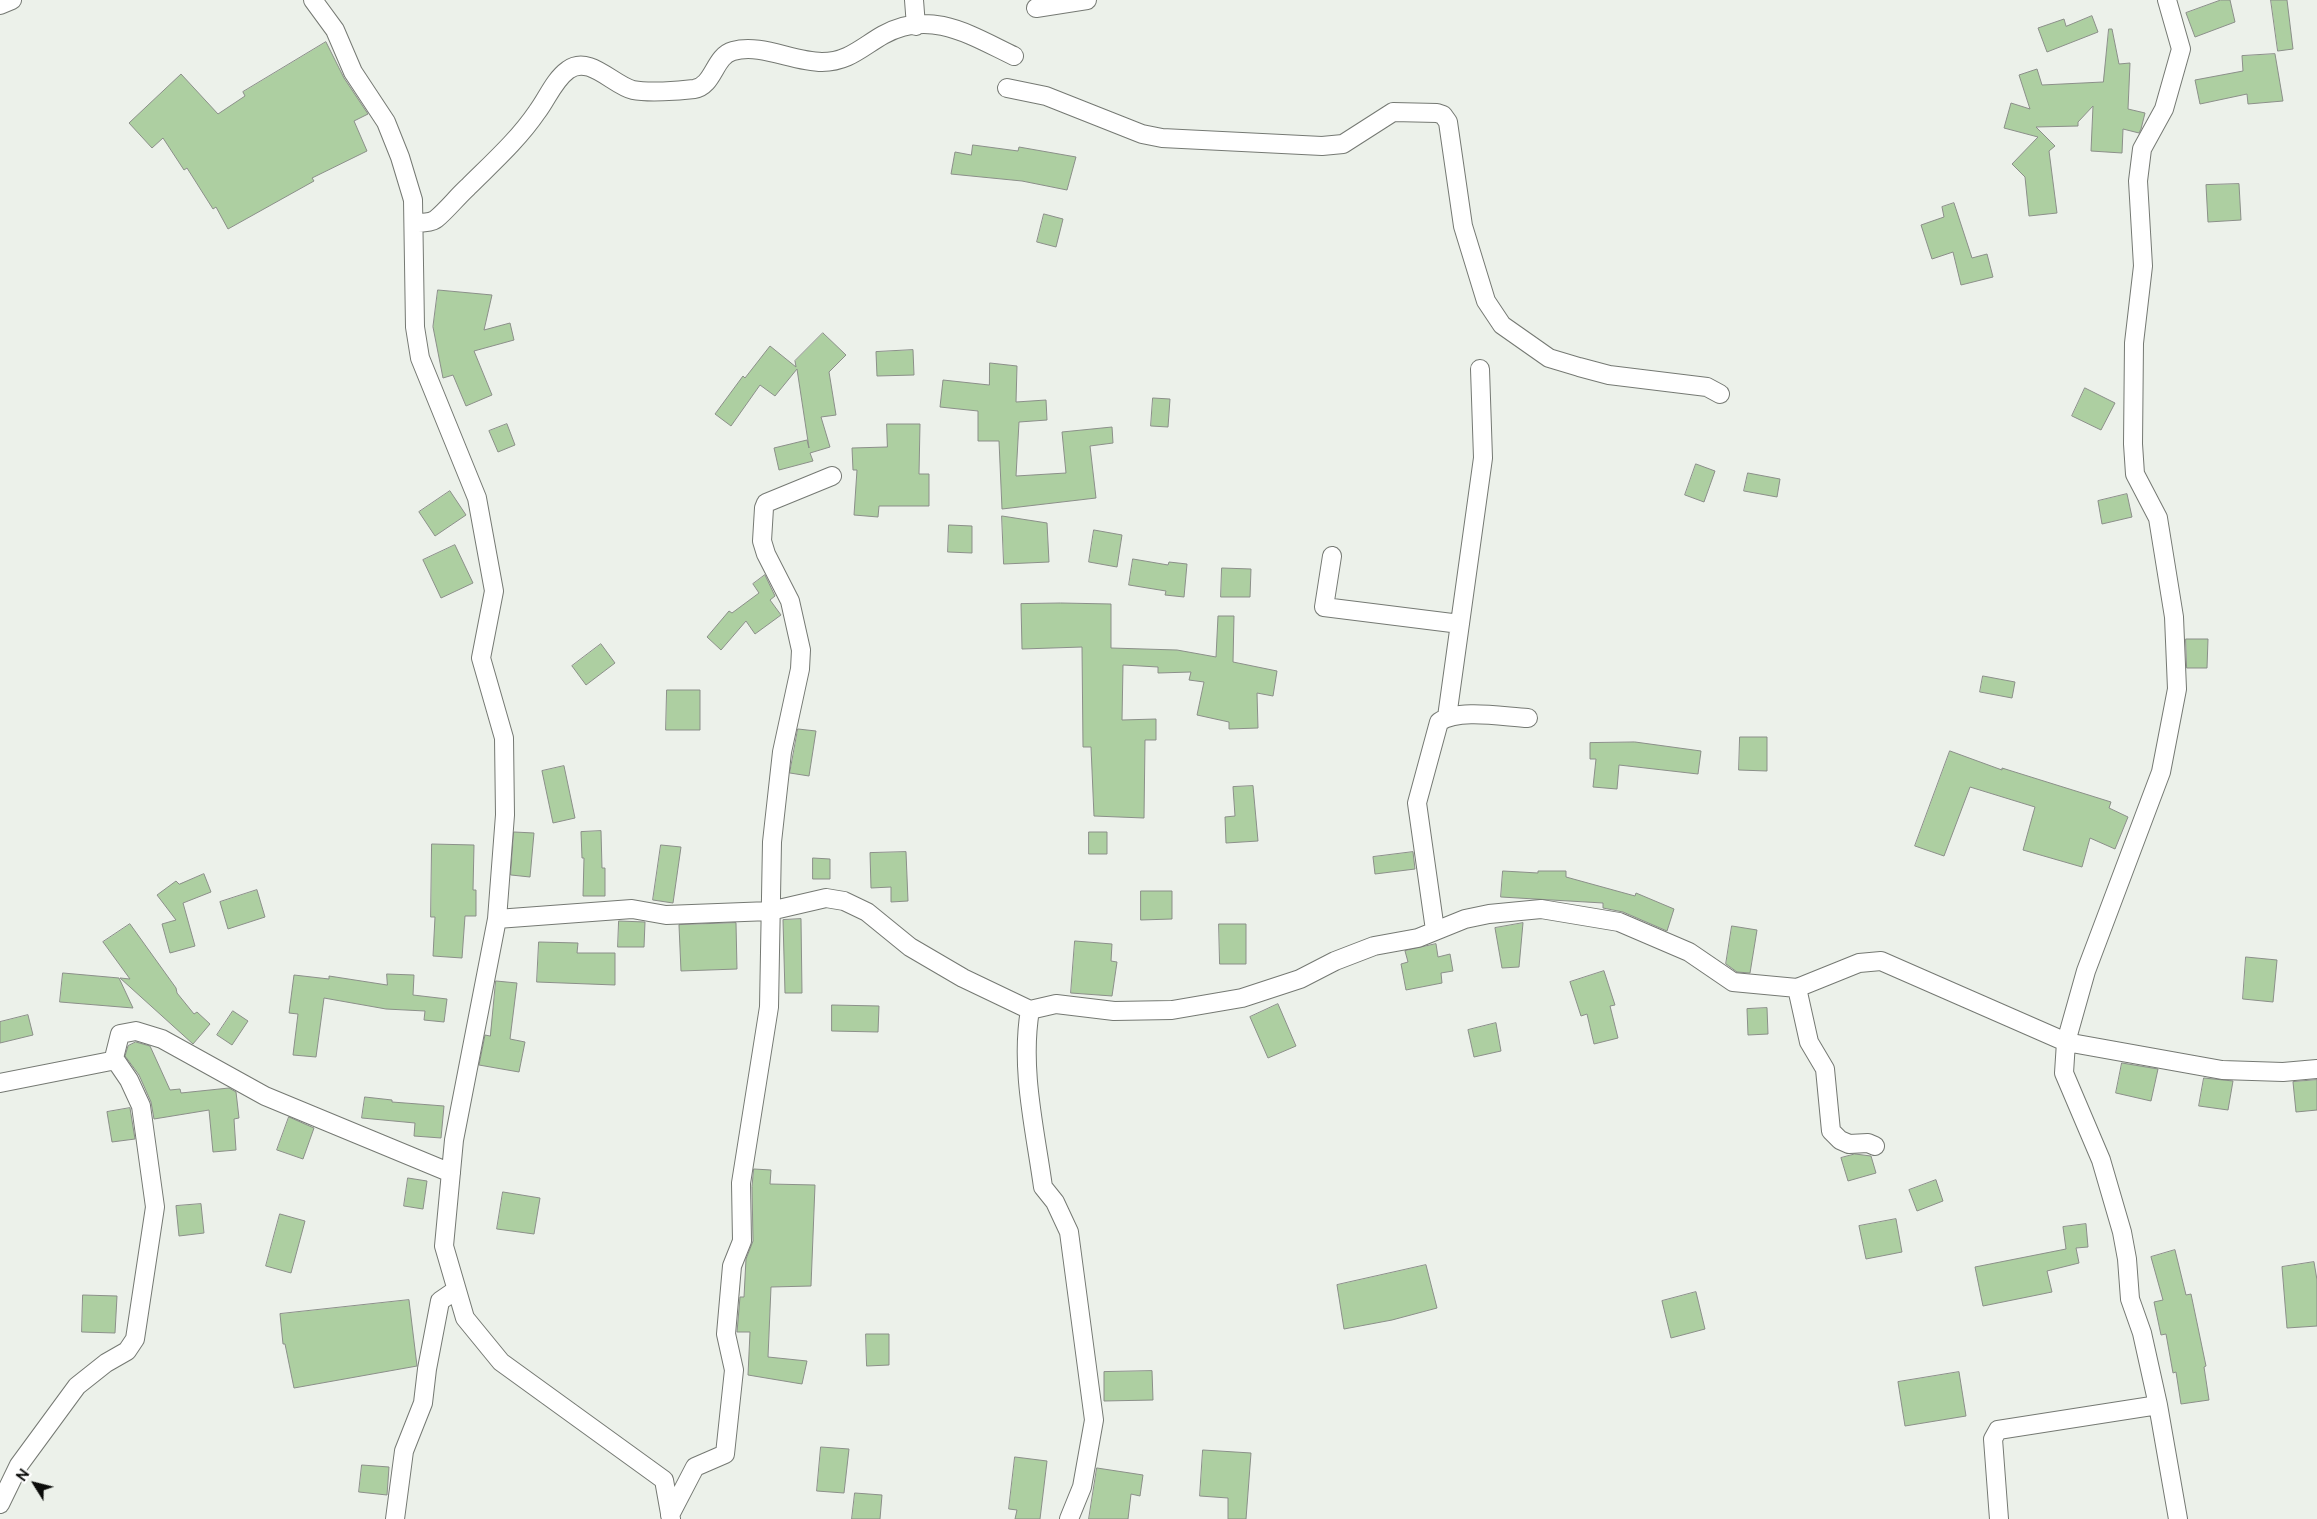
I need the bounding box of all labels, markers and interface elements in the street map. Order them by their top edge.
north arrow [10,1459,60,1509]
text: N [13,1466,32,1484]

